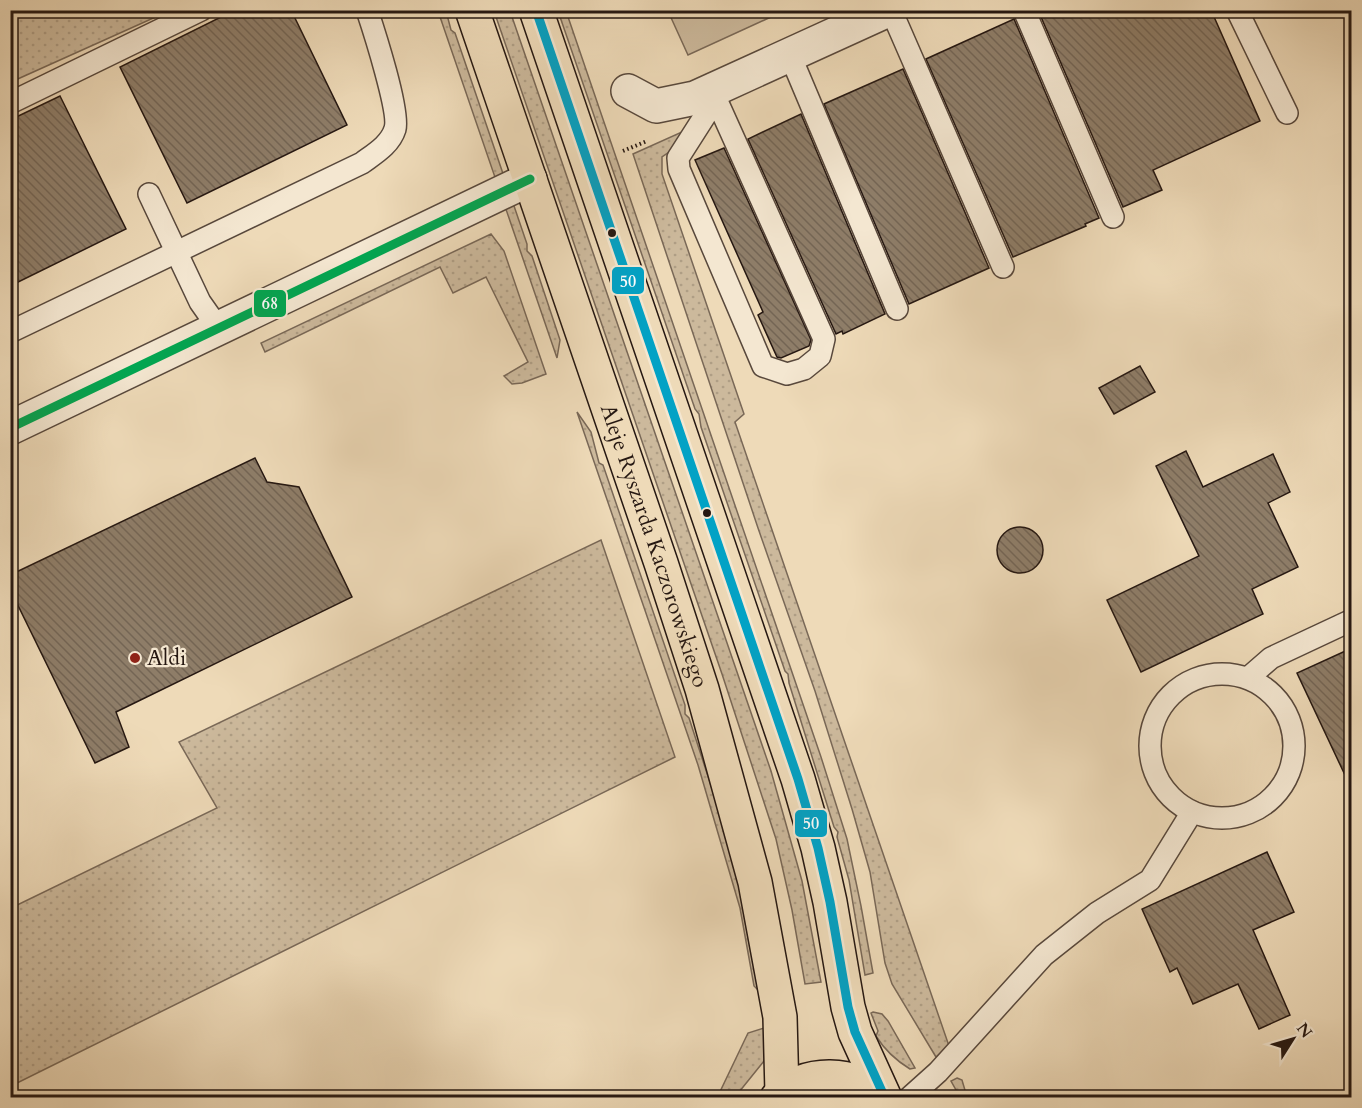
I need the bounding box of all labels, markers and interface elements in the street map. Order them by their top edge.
unlabelled marker [606,227,618,239]
line badge: 50 [611,266,645,295]
text: 50 [620,271,636,293]
line badge: 68 [253,289,287,318]
text: 68 [262,293,278,315]
street label: Aleje Ryszarda Kaczorowskiego [593,400,716,691]
unlabelled marker [701,507,713,519]
place label: Aldi [147,643,186,673]
marker: Aldi [128,651,142,665]
line badge: 50 [794,809,828,838]
text: 50 [803,813,819,835]
north arrow [1263,1009,1323,1069]
text: N [1291,1018,1317,1043]

